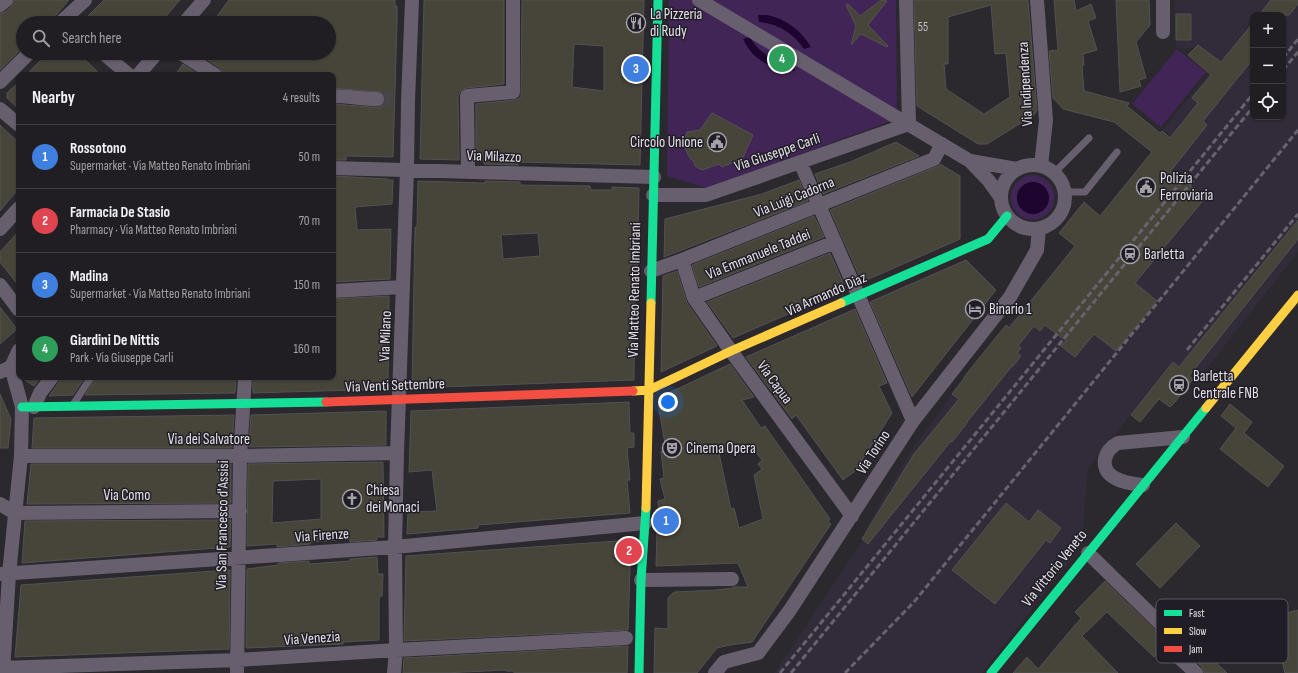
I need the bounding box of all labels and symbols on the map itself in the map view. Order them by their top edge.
place label: La Pizzeria di Rudy [650,5,703,41]
restaurant icon: La Pizzeria di Rudy [625,12,647,34]
house number: 55 [918,19,928,35]
street label: Via Indipendenza [1014,41,1037,127]
pin: 4 [769,44,795,74]
pin: 3 [623,54,649,84]
street label: Via Giuseppe Carli [732,129,823,176]
public building icon: Circolo Unione [706,131,728,153]
place label: Circolo Unione [630,133,703,152]
street label: Via Milazzo [466,146,522,167]
place label: Polizia Ferroviaria [1160,169,1213,205]
street label: Via Luigi Cadorna [751,173,837,222]
public building icon: Polizia Ferroviaria [1135,176,1157,198]
street label: Via Matteo Renato Imbriani [624,222,645,358]
street label: Via Emmanuele Taddei [703,225,813,284]
station icon: Barletta [1119,243,1141,265]
place label: Barletta [1144,245,1185,264]
street label: Via Armando Diaz [783,268,870,321]
hotel icon: Binario 1 [964,298,986,320]
place label: Binario 1 [989,300,1032,319]
street label: Via Milano [375,310,396,362]
street label: Via Capua [753,357,797,408]
place label: Barletta Centrale FNB [1193,367,1259,403]
street label: Via Venti Settembre [345,374,445,397]
station icon: Barletta Centrale FNB [1168,374,1190,396]
your location [658,392,678,412]
street label: Via Torino [852,427,895,478]
street label: Via dei Salvatore [168,430,250,449]
theatre icon: Cinema Opera [661,437,683,459]
place label: Cinema Opera [686,439,756,458]
street label: Via San Francesco d'Assisi [212,460,233,590]
place label: Chiesa dei Monaci [366,481,420,517]
street label: Via Como [104,486,150,505]
church icon: Chiesa dei Monaci [341,488,363,510]
pin: 1 [653,506,679,536]
street label: Via Firenze [294,524,350,547]
street label: Via Vittorio Veneto [1018,526,1091,611]
pin: 2 [616,536,642,566]
legend [1156,599,1288,663]
text: Fast [1189,607,1205,620]
text: Slow [1189,625,1206,638]
street label: Via Venezia [283,627,341,650]
text: Jam [1188,643,1203,656]

